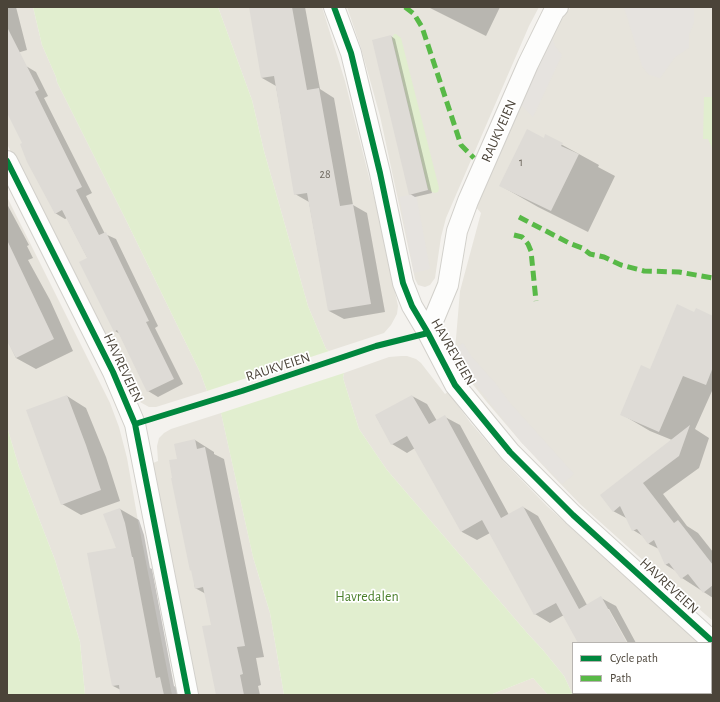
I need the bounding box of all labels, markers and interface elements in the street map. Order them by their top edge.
street label: RAUKVEIEN [478,97,520,165]
house number: 1 [519,155,523,169]
house number: 28 [319,167,331,181]
street label: HAVREVEIEN [427,316,479,388]
street label: HAVREVEIEN [100,331,146,405]
street label: RAUKVEIEN [244,349,312,385]
street label: HAVREVEIEN [636,554,702,618]
park label: Havredalen [335,589,399,605]
legend [572,642,712,694]
text: Cycle path [610,652,658,664]
text: Path [610,672,632,684]

